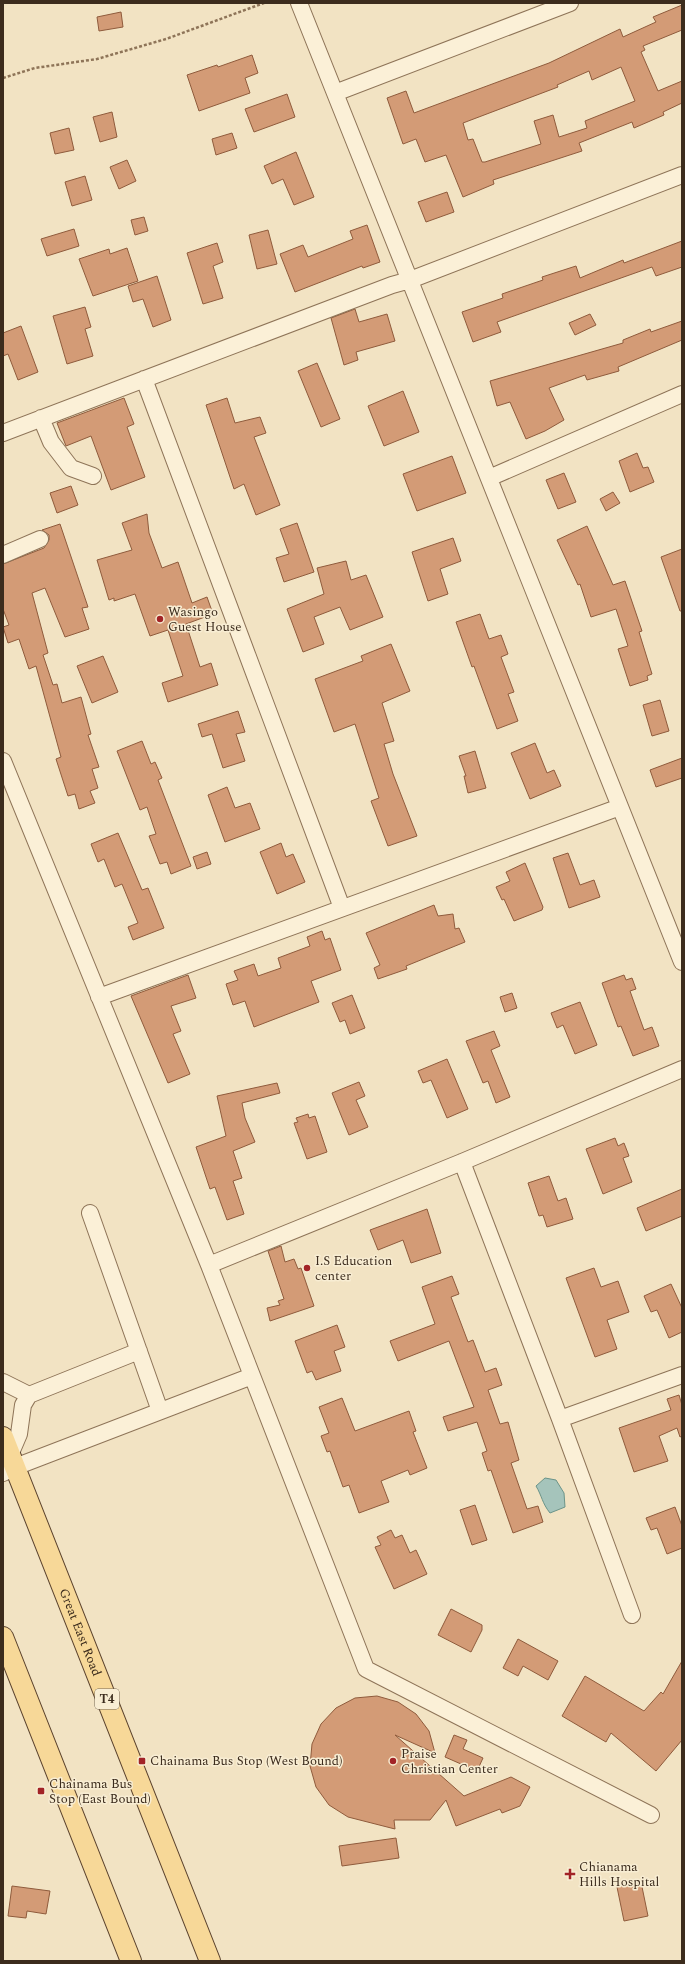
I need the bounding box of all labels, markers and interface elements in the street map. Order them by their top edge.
place label: Wasingo Guest House [168,602,242,637]
marker: Wasingo Guest House [155,614,165,624]
place label: I.S Education center [315,1251,393,1286]
marker: I.S Education center [302,1263,312,1273]
street label: Great East Road [54,1585,107,1679]
road number: T4 [95,1689,119,1709]
place label: Praise Christian Center [401,1744,498,1779]
place label: Chainama Bus Stop (West Bound) [150,1751,342,1771]
marker: Chainama Bus Stop (West Bound) [137,1756,147,1766]
marker: Praise Christian Center [388,1756,398,1766]
place label: Chainama Bus Stop (East Bound) [49,1774,151,1809]
marker: Chainama Bus Stop (East Bound) [36,1786,46,1796]
place label: Chianama Hills Hospital [579,1857,660,1892]
marker: Chianama Hills Hospital [564,1868,576,1880]

